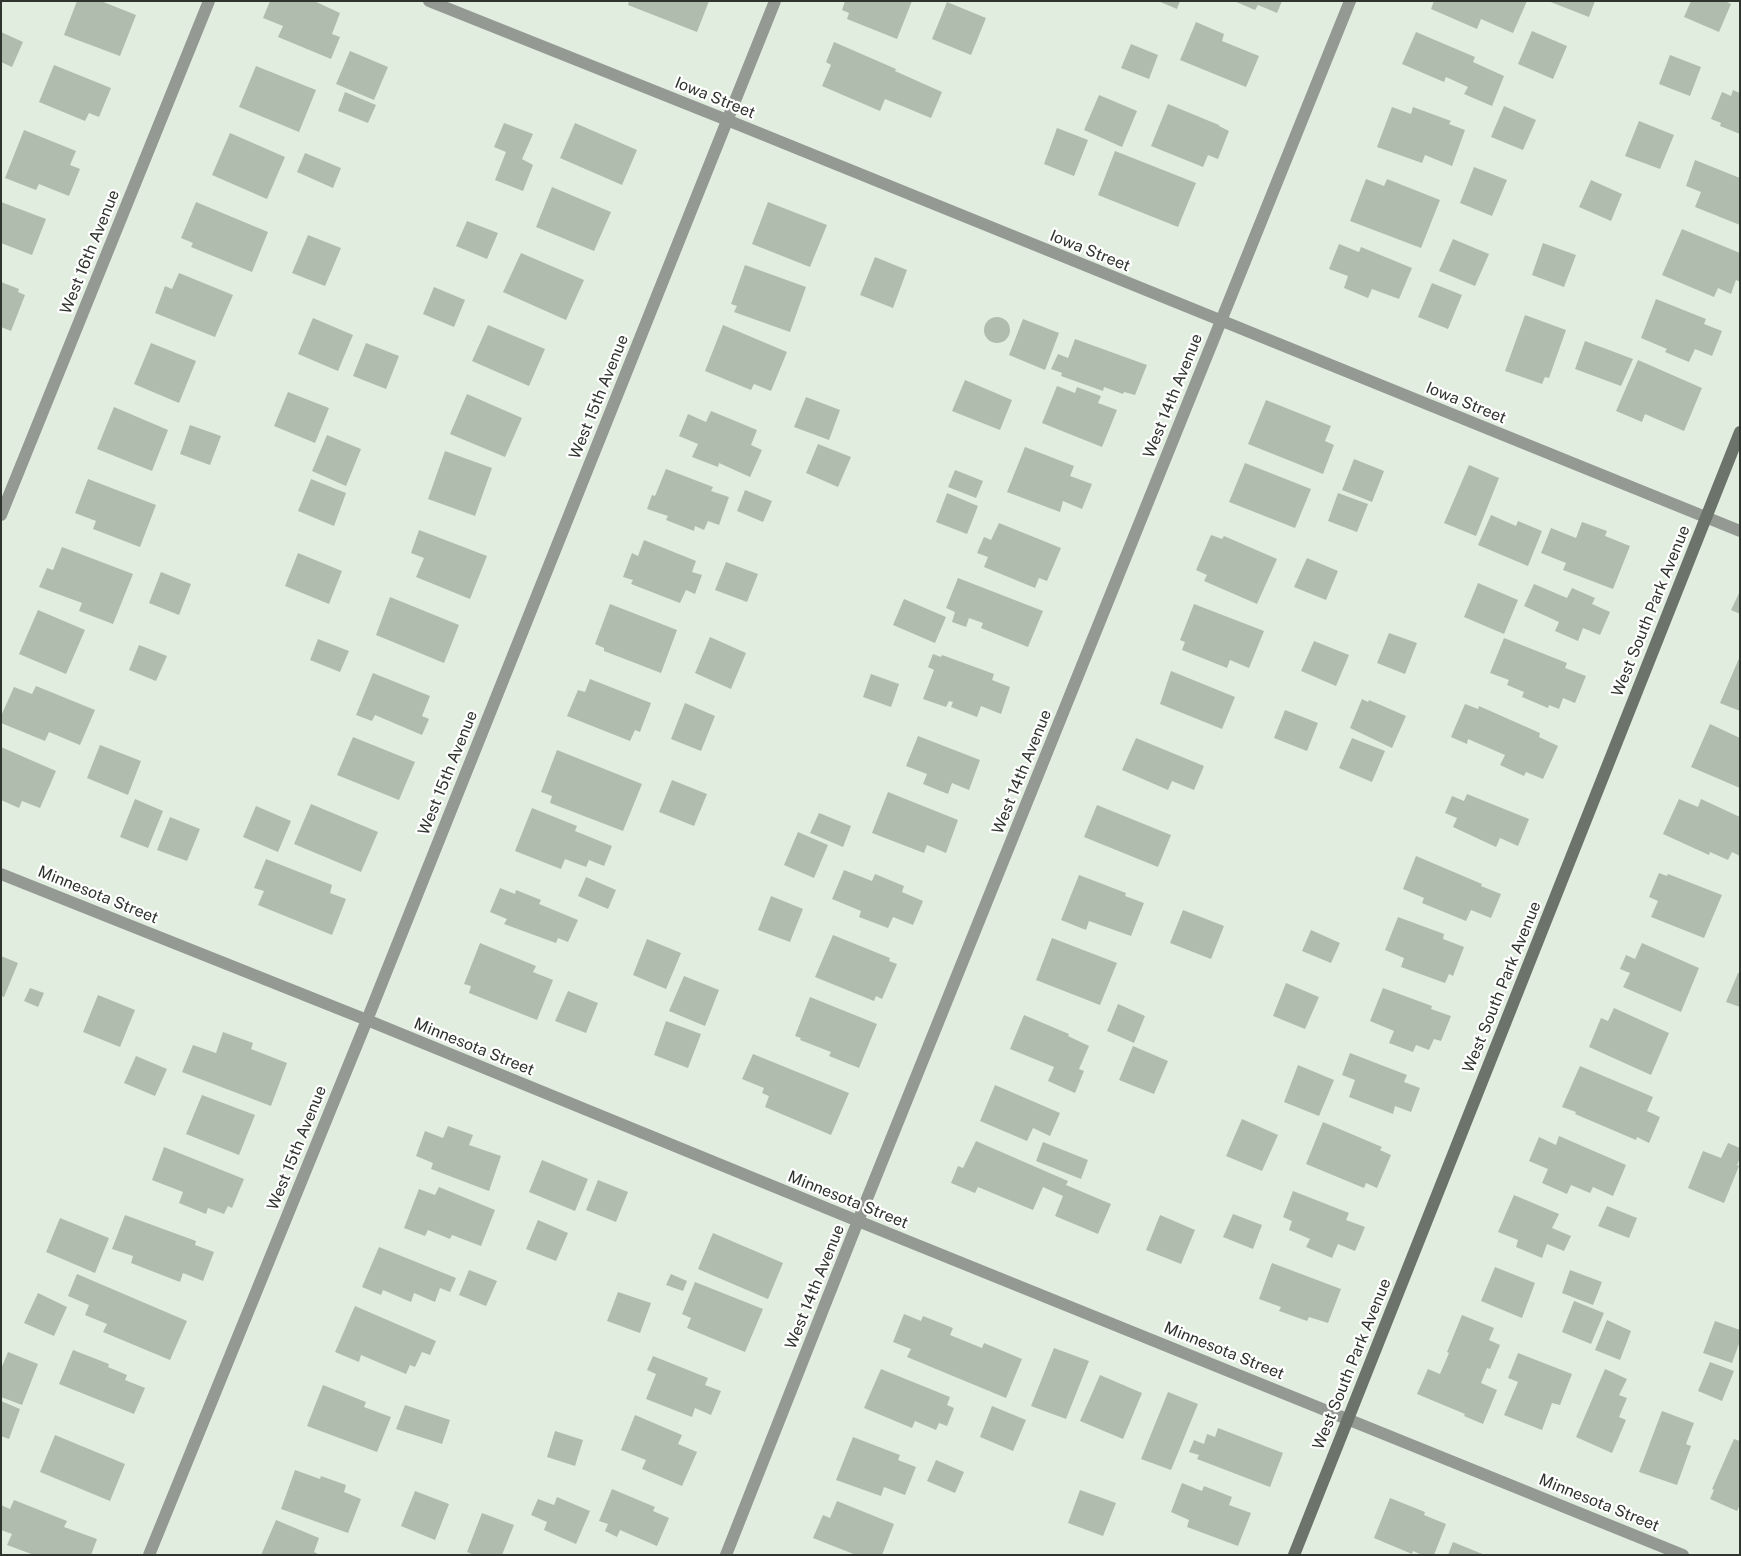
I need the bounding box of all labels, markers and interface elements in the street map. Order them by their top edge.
street label: Iowa Street [672,73,758,123]
street label: West 16th Avenue [56,187,124,317]
street label: Iowa Street [1047,226,1133,276]
street label: West 14th Avenue [1139,331,1207,461]
street label: West 15th Avenue [565,332,633,462]
street label: Iowa Street [1423,378,1509,428]
street label: West South Park Avenue [1608,523,1694,699]
street label: West 14th Avenue [988,707,1056,837]
street label: West 15th Avenue [414,708,482,838]
street label: Minnesota Street [35,862,161,928]
street label: West South Park Avenue [1459,899,1545,1075]
street label: Minnesota Street [411,1014,537,1080]
street label: West 15th Avenue [263,1083,331,1213]
street label: Minnesota Street [785,1167,911,1233]
street label: West 14th Avenue [781,1222,849,1352]
street label: West South Park Avenue [1309,1276,1395,1452]
street label: Minnesota Street [1161,1318,1287,1384]
street label: Minnesota Street [1536,1470,1662,1536]

